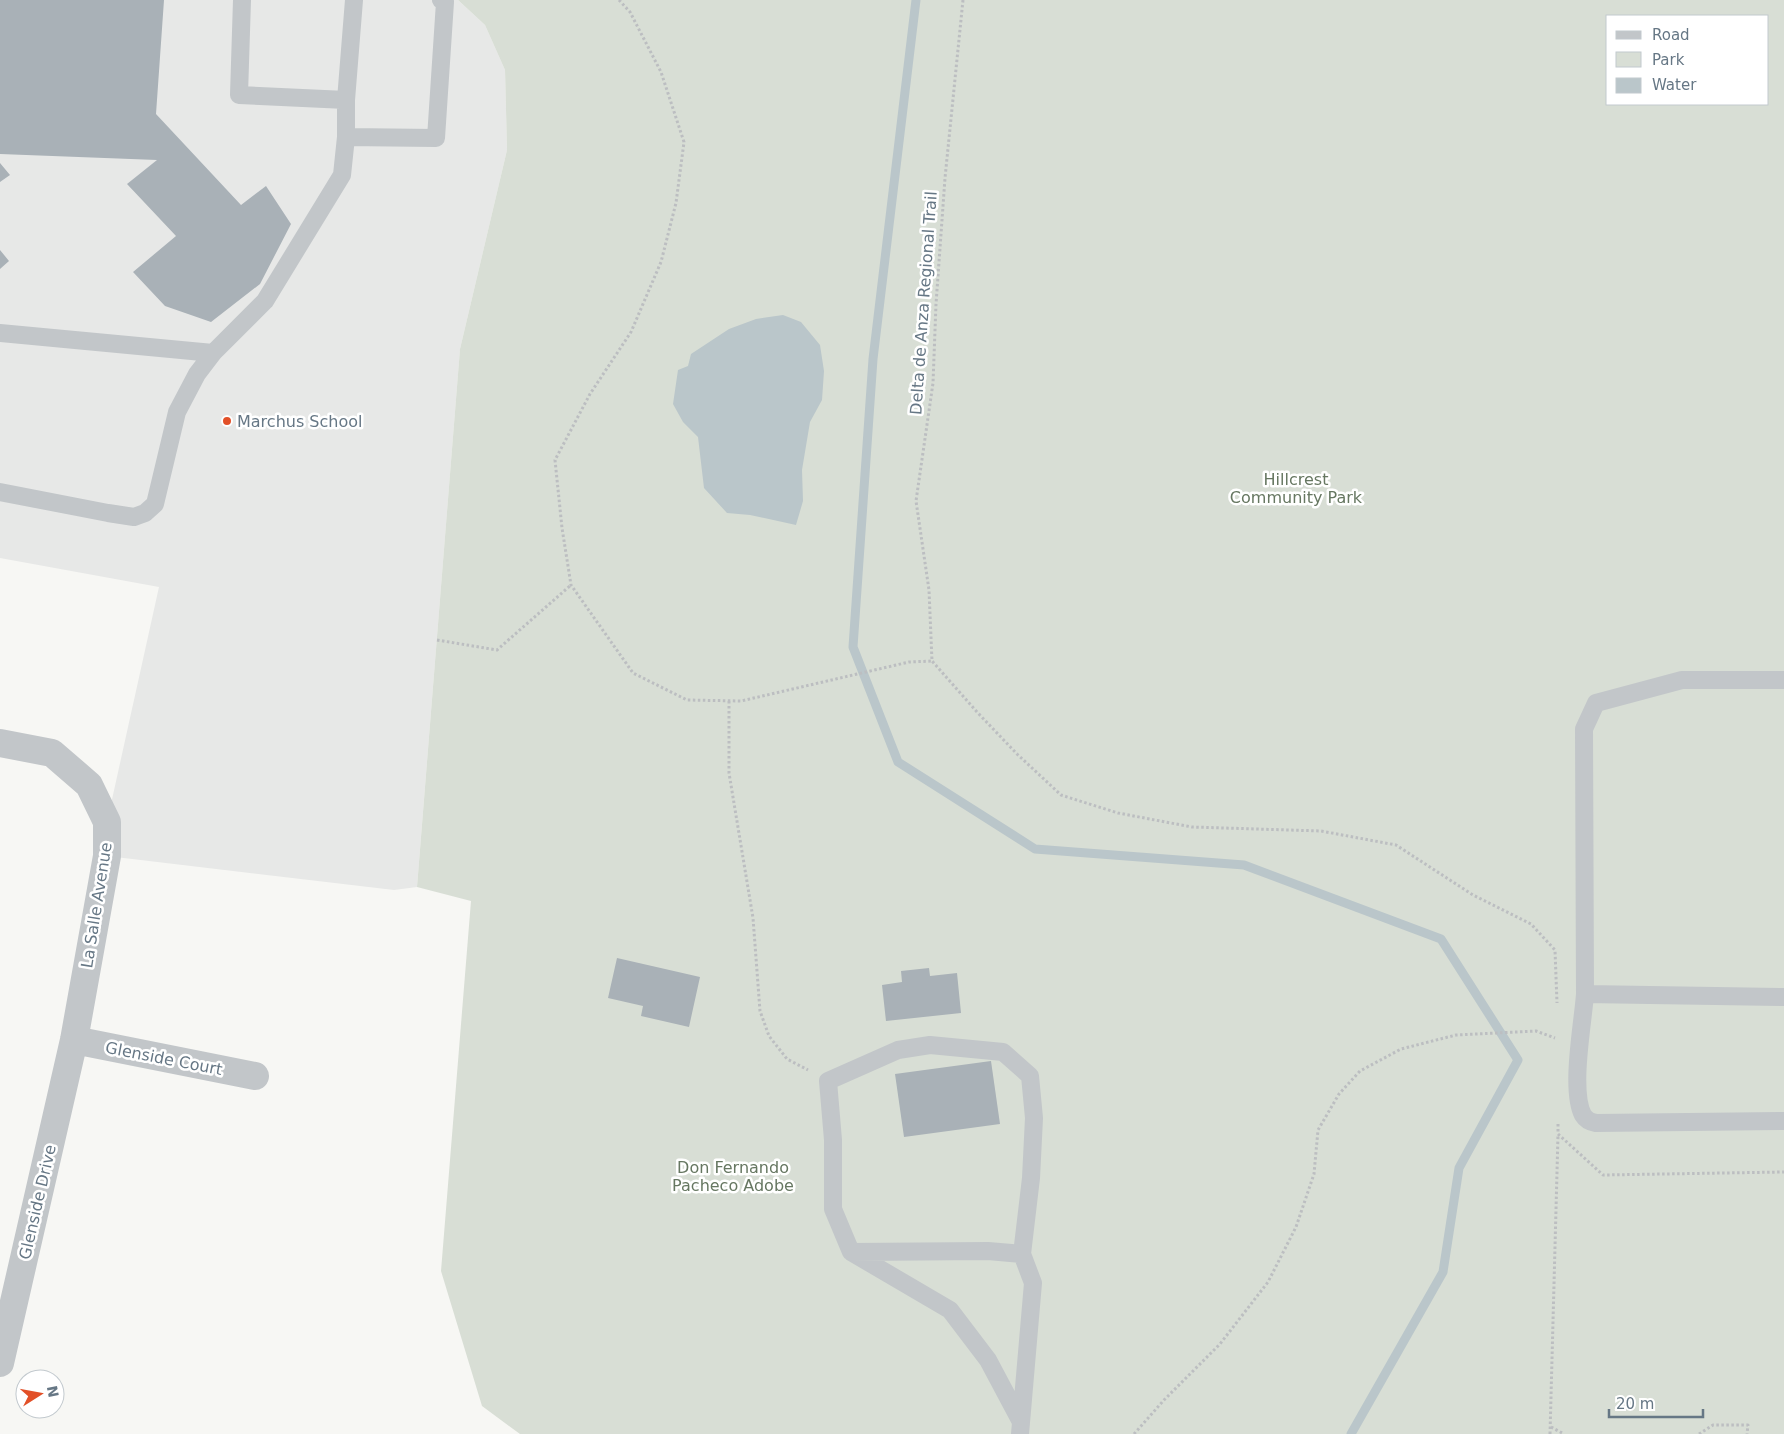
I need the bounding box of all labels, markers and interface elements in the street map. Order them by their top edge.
legend [1606,15,1769,105]
text: Road [1652,26,1690,44]
text: Park [1652,51,1685,69]
text: Water [1652,76,1697,94]
street label: Delta de Anza Regional Trail [906,191,941,415]
place label: Marchus School [237,412,362,431]
marker: Marchus School [221,415,233,427]
park label: Hillcrest Community Park [1230,470,1363,507]
street label: La Salle Avenue [77,841,116,969]
street label: Glenside Court [104,1038,224,1079]
street label: Glenside Drive [15,1143,60,1261]
park label: Don Fernando Pacheco Adobe [672,1158,794,1195]
north arrow [15,1369,65,1419]
text: N [44,1384,62,1399]
scale bar [1609,1386,1703,1418]
text: 20 m [1616,1395,1654,1413]

